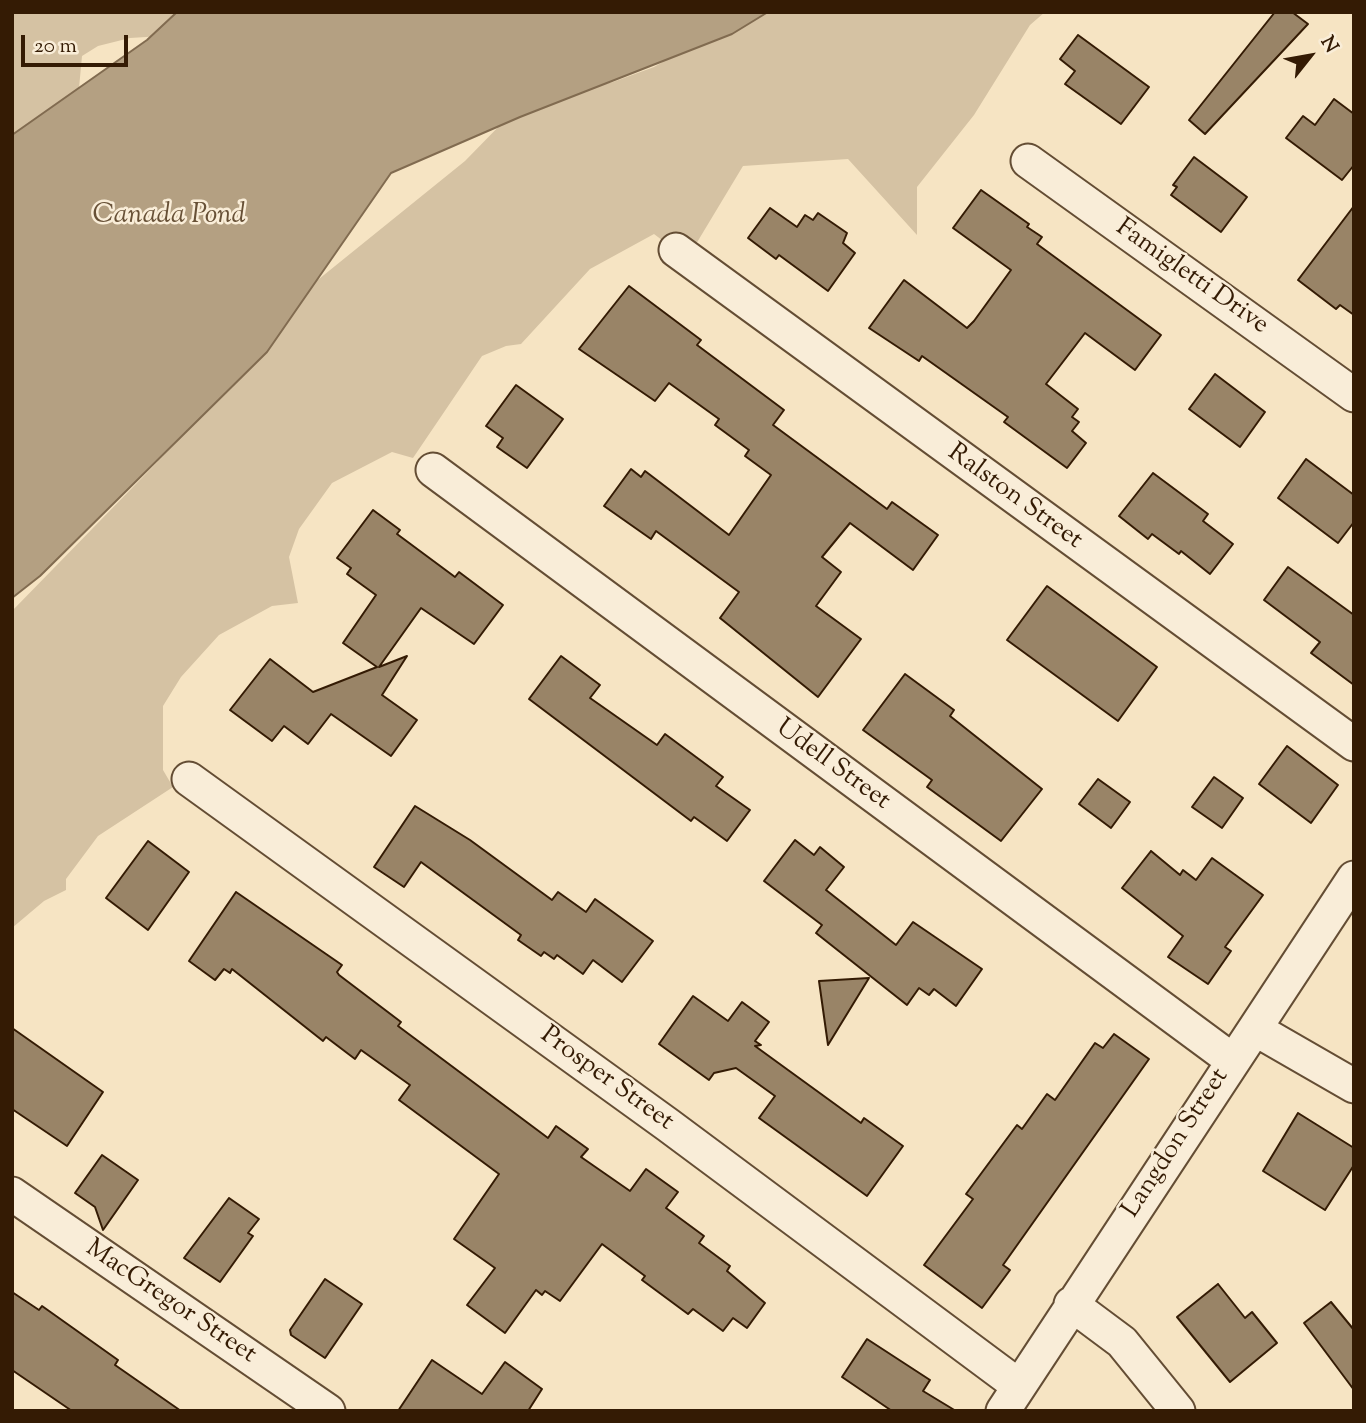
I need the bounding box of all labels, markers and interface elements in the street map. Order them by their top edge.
scale bar [24,21,131,65]
north arrow [1275,21,1345,91]
text: N [1313,31,1344,58]
text: 20 m [34,32,77,62]
water label: Canada Pond [92,200,246,234]
street label: Famigletti Drive [1108,214,1274,342]
street label: Ralston Street [940,439,1088,557]
street label: Udell Street [768,714,896,818]
street label: Prosper Street [533,1021,679,1139]
street label: Langdon Street [1117,1063,1237,1225]
street label: MacGregor Street [79,1234,261,1372]

